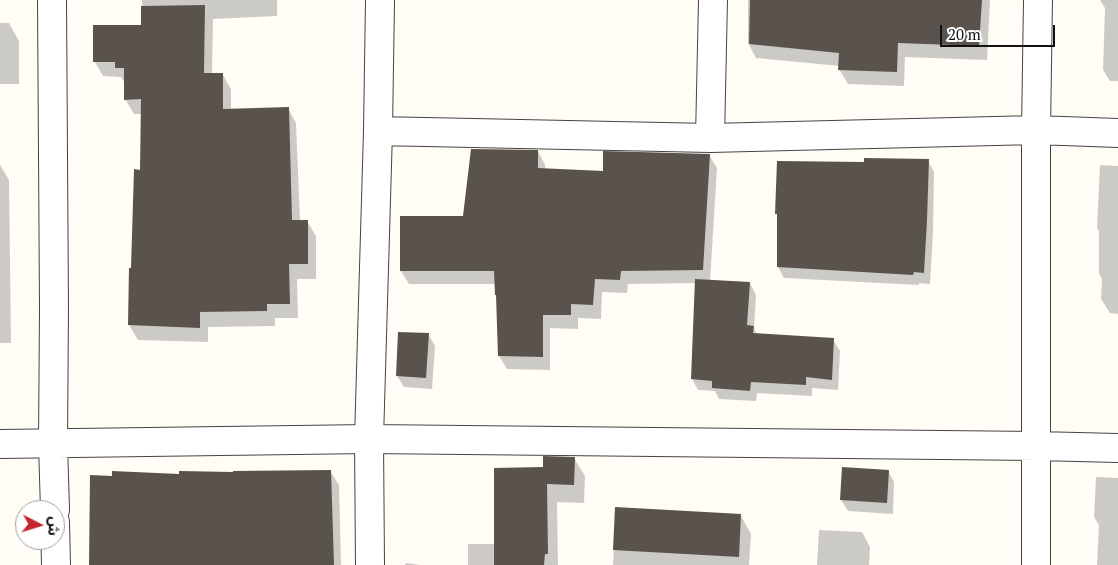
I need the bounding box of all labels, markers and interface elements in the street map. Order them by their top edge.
scale bar [943,15,1058,47]
text: 20 m [948,24,981,44]
north arrow [15,500,65,550]
text: ش [44,516,65,537]

